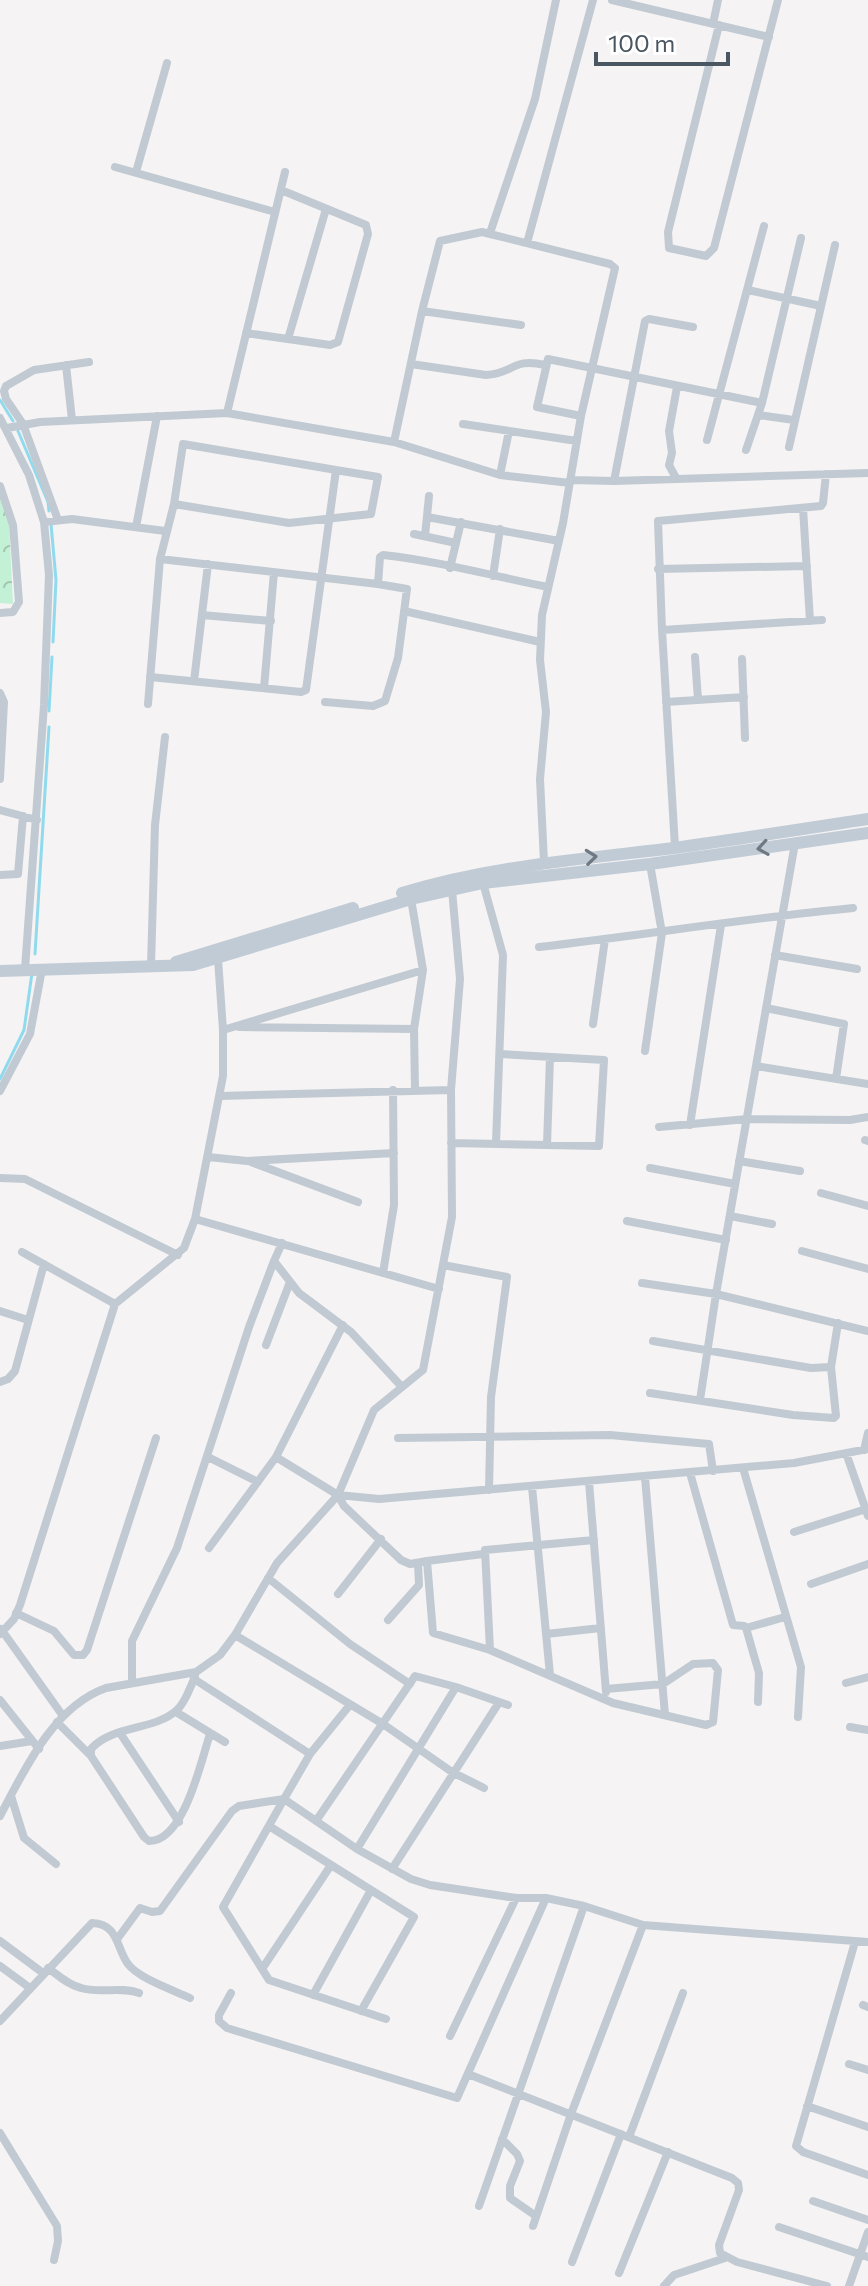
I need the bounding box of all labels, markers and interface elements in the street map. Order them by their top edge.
scale bar [596,16,728,66]
text: 100 m [608,28,675,57]
one-way arrow [756,839,770,856]
one-way arrow [585,848,598,865]

